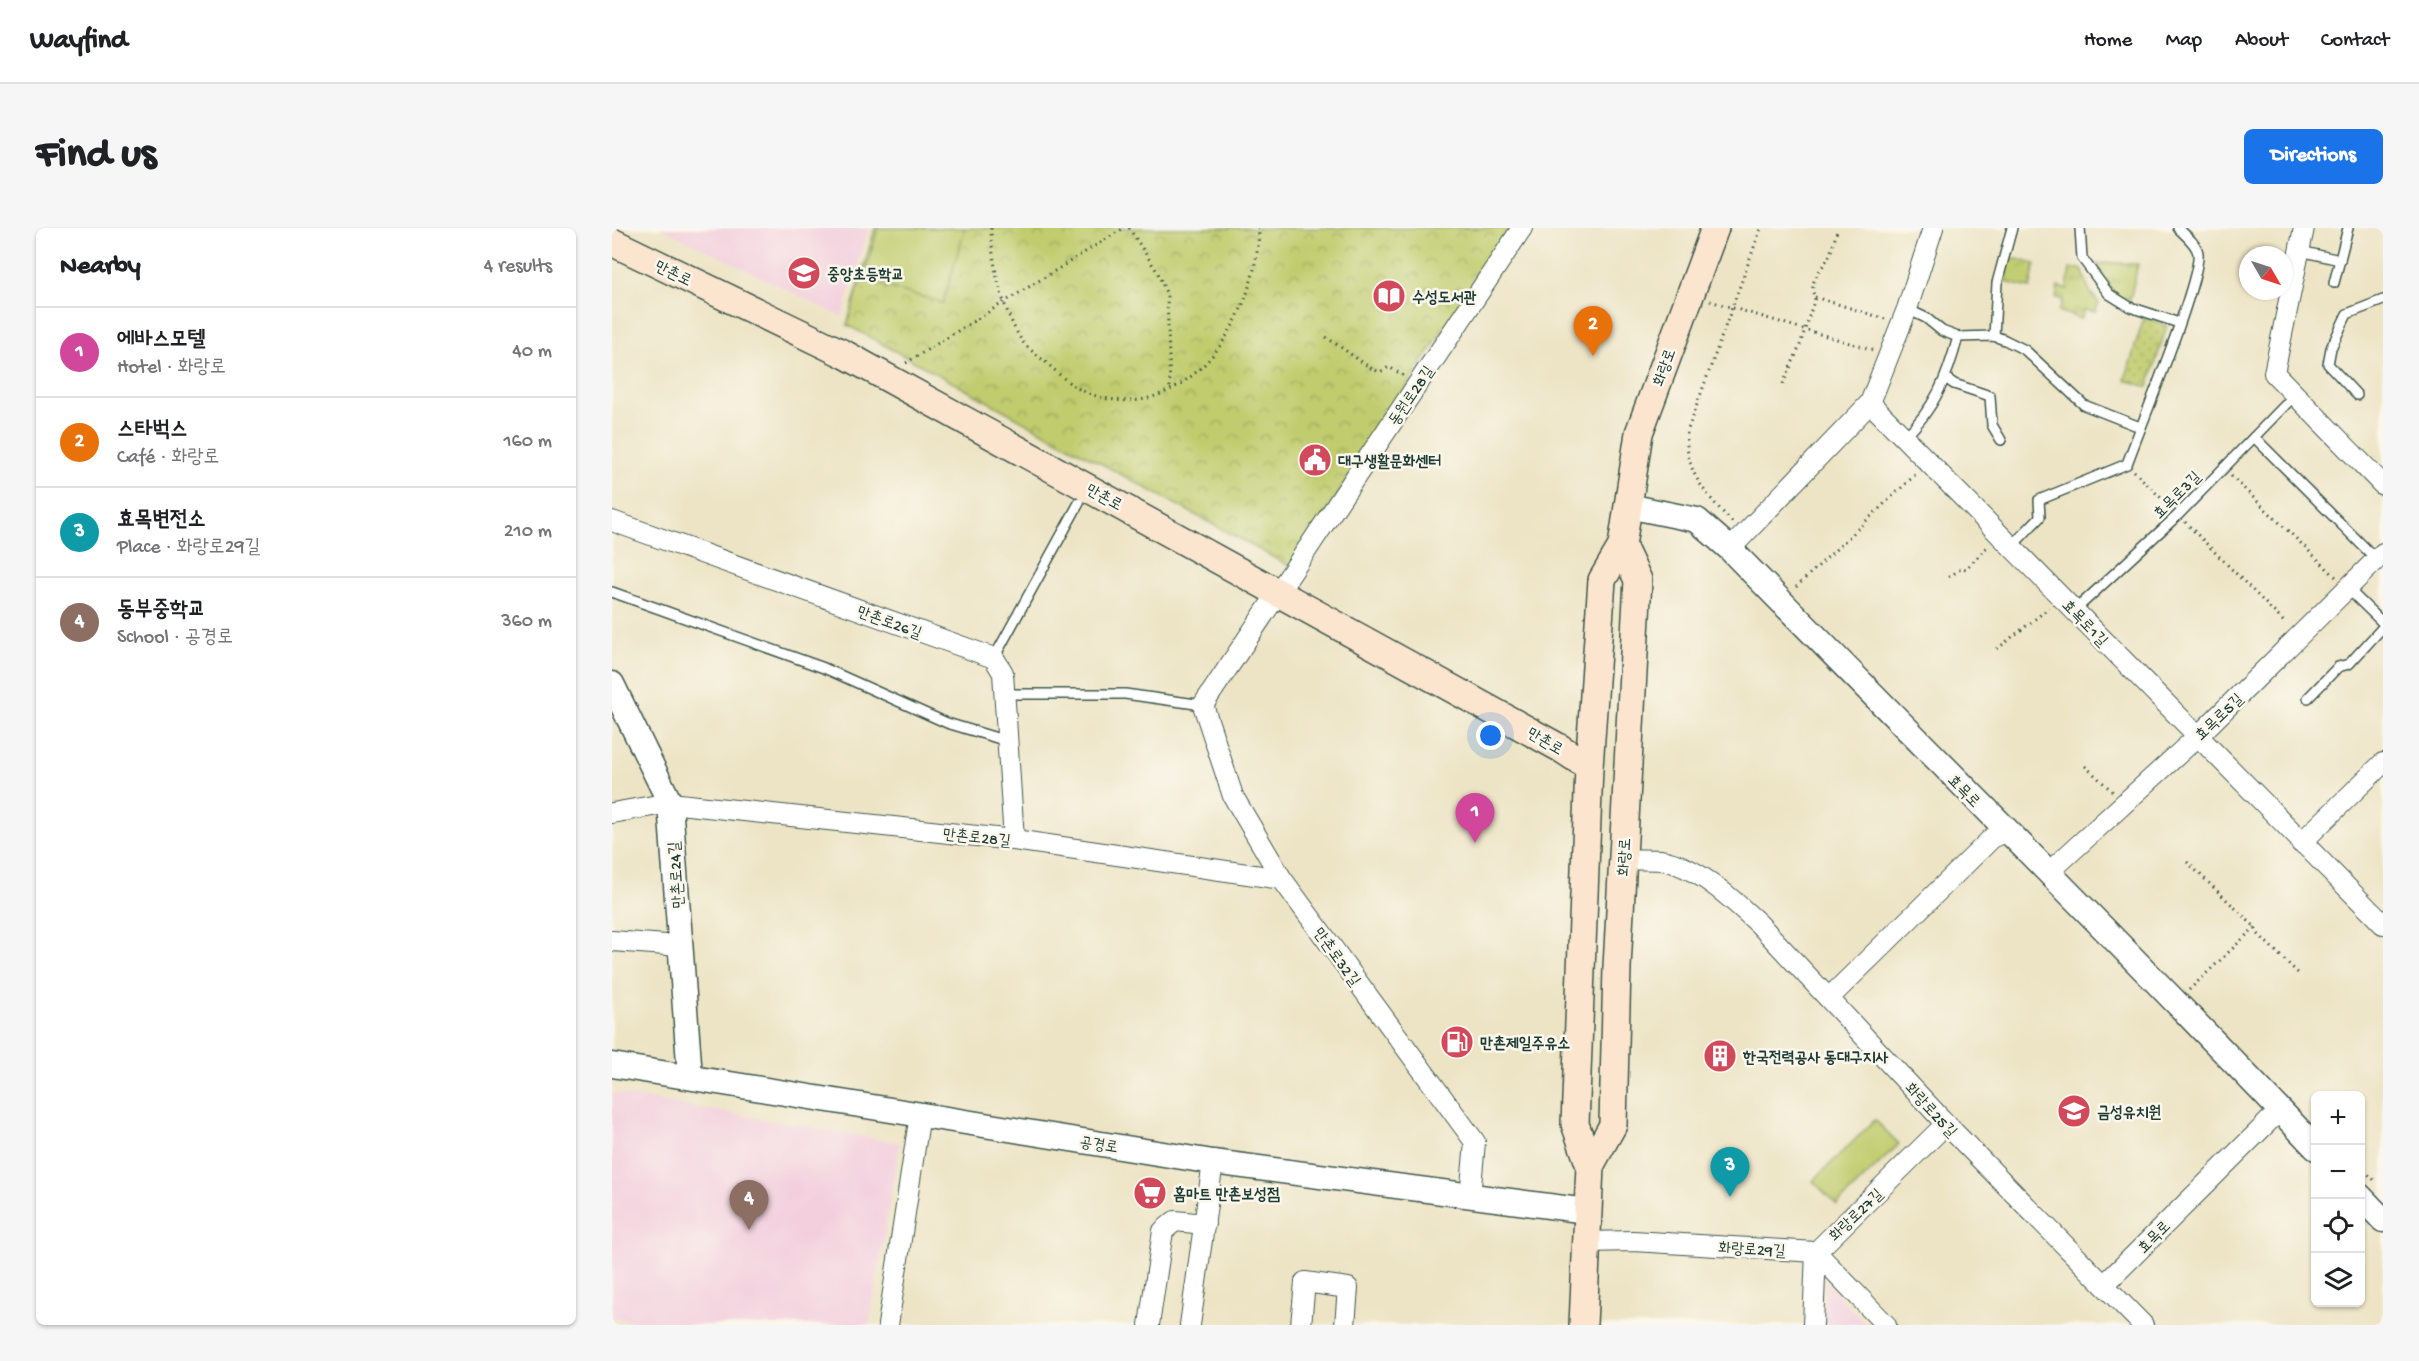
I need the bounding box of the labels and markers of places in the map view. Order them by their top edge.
school or university icon: 중앙초등학교 [786,255,822,291]
place label: 중앙초등학교 [827,266,904,286]
library icon: 수성도서관 [1371,278,1407,314]
place label: 수성도서관 [1412,290,1477,309]
pin: 2 [1574,306,1612,356]
public building icon: 대구생활문화센터 [1297,442,1333,478]
place label: 대구생활문화센터 [1338,453,1441,473]
pin: 1 [1456,794,1494,843]
fuel station icon: 만촌제일주유소 [1439,1024,1475,1060]
place label: 만촌제일주유소 [1480,1035,1570,1055]
building icon: 한국전력공사 동대구지사 [1702,1038,1738,1074]
place label: 한국전력공사 동대구지사 [1742,1050,1889,1069]
school or university icon: 금성유치원 [2056,1093,2092,1129]
place label: 금성유치원 [2097,1104,2162,1124]
pin: 3 [1710,1148,1750,1197]
supermarket icon: 홈마트 만촌보성점 [1132,1175,1168,1211]
pin: 4 [730,1180,768,1230]
place label: 홈마트 만촌보성점 [1173,1185,1280,1206]

